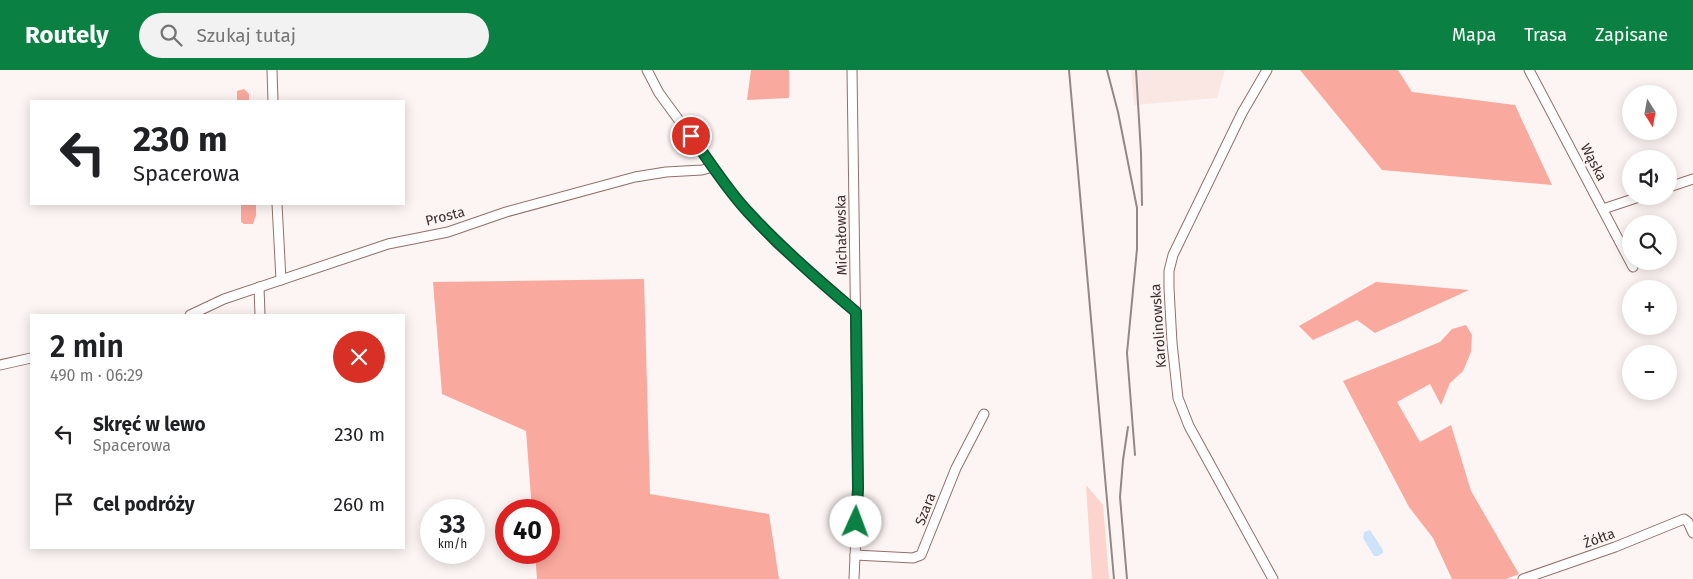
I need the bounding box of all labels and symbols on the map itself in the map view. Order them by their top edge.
north arrow [1622,85,1678,140]
pin [670,115,712,157]
street label: Wąska [1577,141,1610,184]
street label: Michałowska [832,194,851,276]
street label: Prosta [424,203,467,230]
street label: Karolinowska [1147,283,1170,369]
street label: Szara [912,490,939,528]
position arrow [829,495,881,547]
speed limit sign: 40 [495,499,560,564]
street label: Żółta [1581,524,1617,552]

